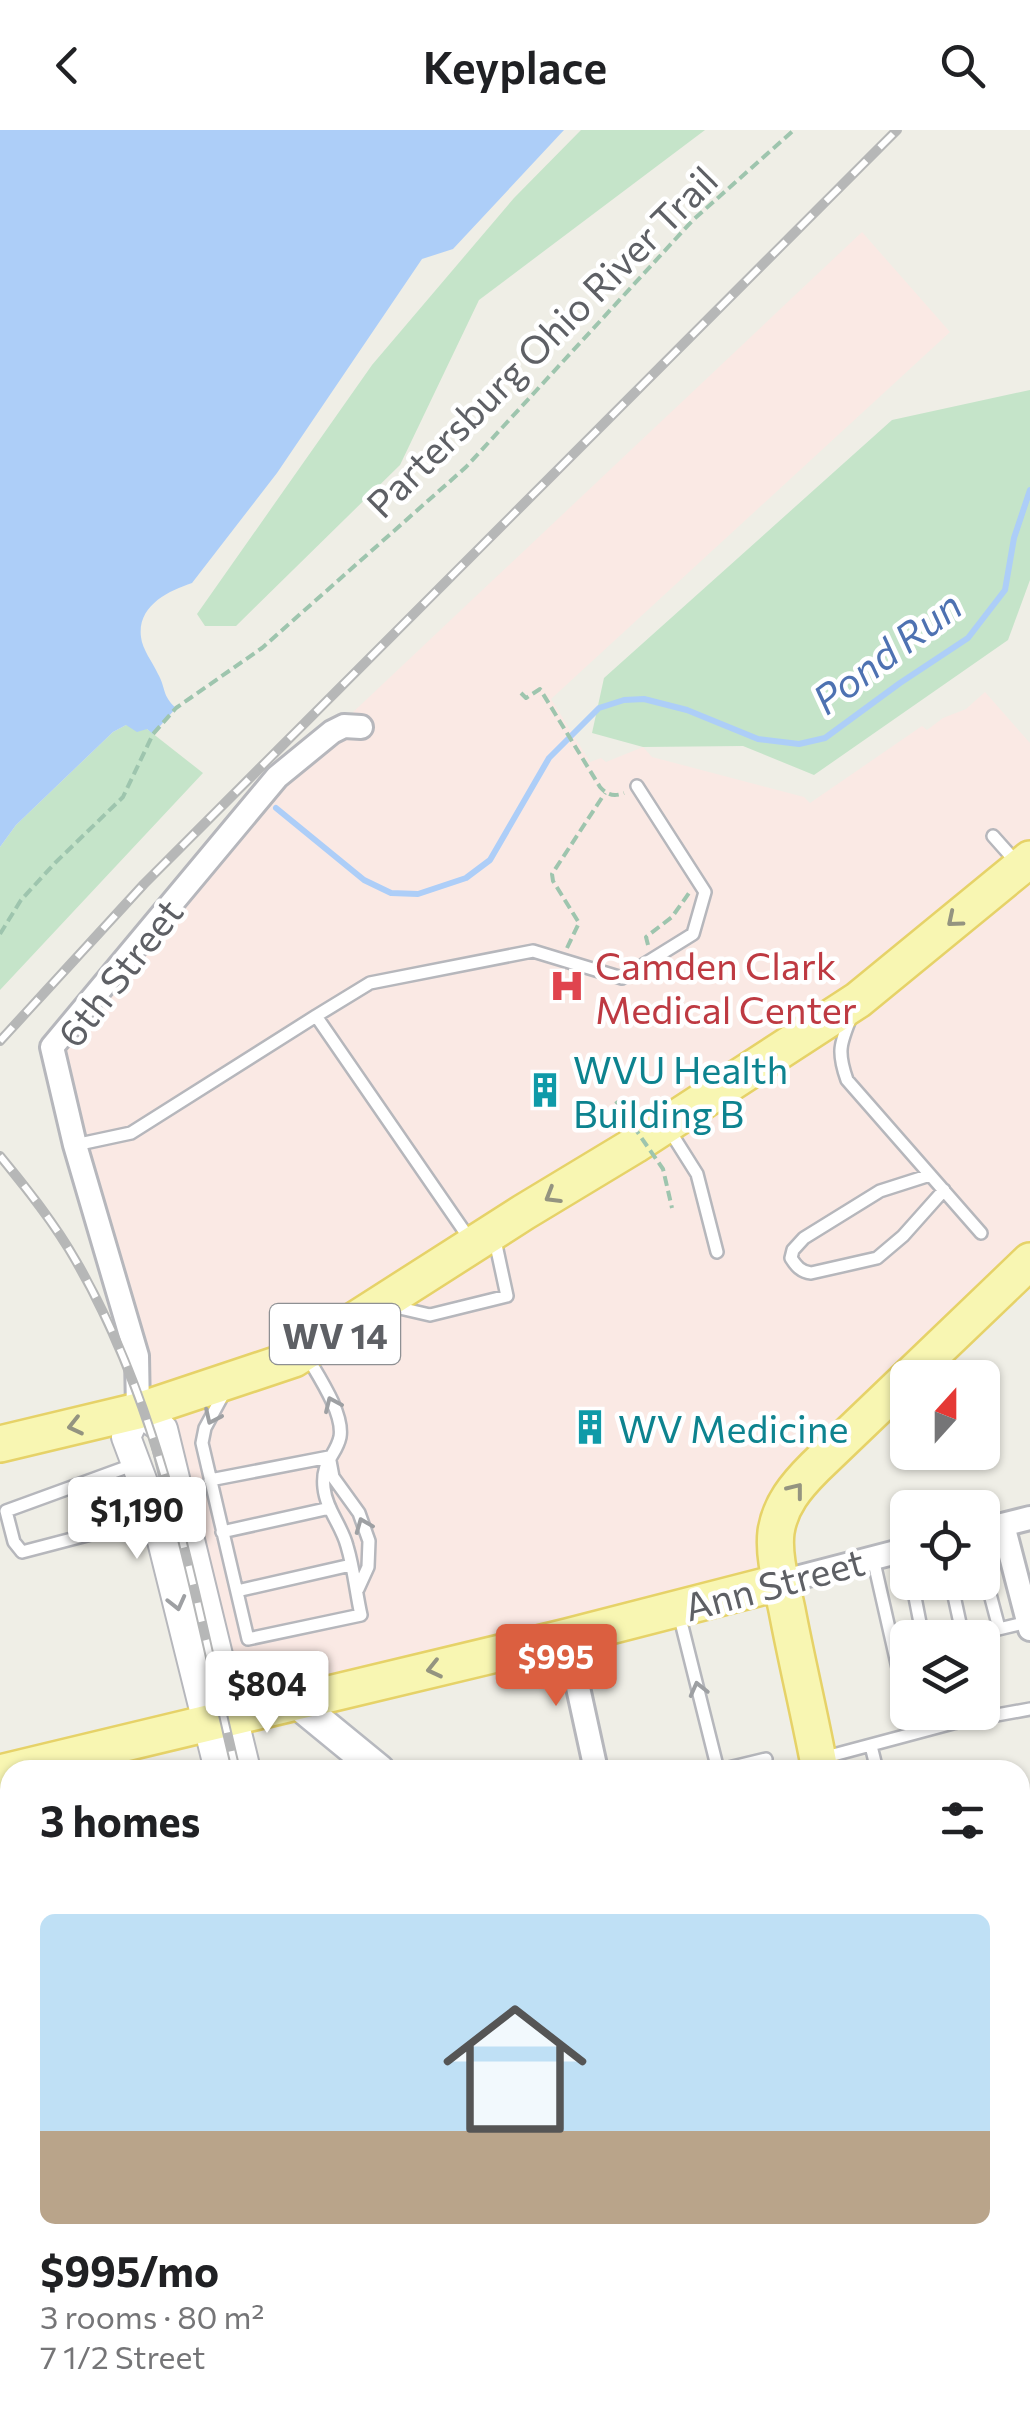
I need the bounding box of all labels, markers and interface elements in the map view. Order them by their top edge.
icon: back [40,38,95,93]
text: Keyplace [423,38,607,93]
icon: search [935,38,990,93]
street label: Partersburg Ohio River Trail [356,156,726,526]
water label: Pond Run [802,579,970,723]
street label: 6th Street [47,889,191,1055]
one-way arrow [947,908,965,926]
place label: Camden Clark Medical Center [595,941,857,1032]
hospital icon: Camden Clark Medical Center [548,967,586,1005]
place label: WVU Health Building B [573,1045,788,1136]
building icon: WVU Health Building B [526,1071,564,1109]
one-way arrow [545,1184,563,1203]
road number: WV 14 [270,1304,400,1364]
north arrow [890,1360,1000,1470]
map controls [890,1360,1000,1730]
one-way arrow [324,1396,344,1414]
place label: WV Medicine [618,1404,849,1451]
one-way arrow [204,1407,224,1425]
building icon: WV Medicine [571,1408,609,1446]
one-way arrow [67,1414,84,1435]
pin: $1,190 [56,1477,218,1562]
one-way arrow [784,1483,801,1501]
text: $1,190 [90,1489,184,1529]
button: locate [890,1490,1000,1600]
one-way arrow [354,1517,374,1535]
street label: Ann Street [679,1536,869,1630]
one-way arrow [166,1594,187,1611]
button: layers [890,1620,1000,1730]
pin: $995 [497,1624,615,1709]
text: $995 [518,1636,594,1676]
pin: $804 [208,1651,326,1736]
one-way arrow [426,1657,443,1678]
text: $804 [227,1663,307,1703]
one-way arrow [689,1681,710,1698]
icon: filters [935,1793,990,1848]
text: 3 homes [40,1794,200,1846]
icon: home [425,1979,605,2159]
text: $995/mo [40,2244,219,2296]
text: 3 rooms · 80 m² [40,2296,264,2336]
text: 7 1/2 Street [40,2336,205,2376]

